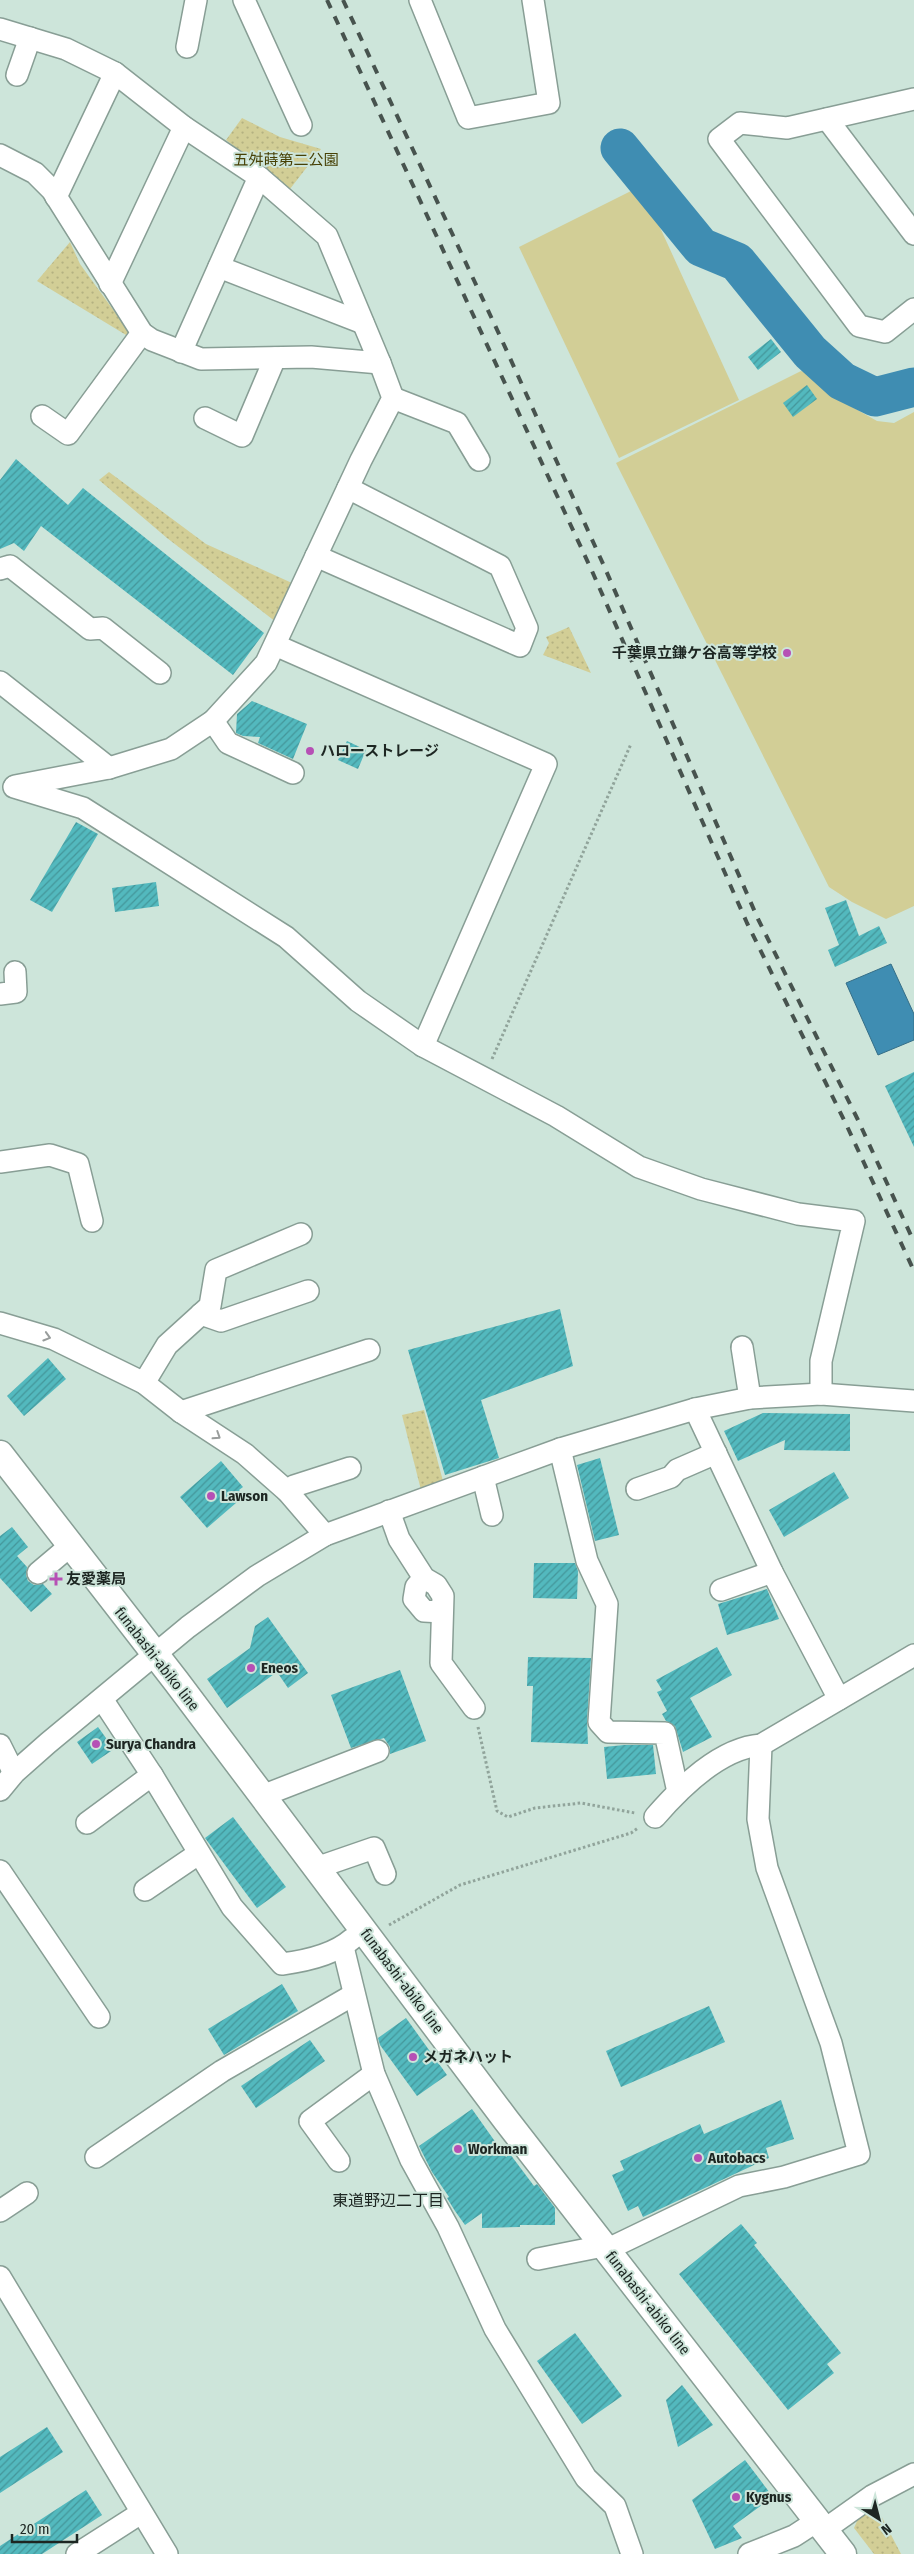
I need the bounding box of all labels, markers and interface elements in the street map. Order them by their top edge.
park label: 五舛蒔第二公園 [233,151,339,169]
place label: 千葉県立鎌ケ谷高等学校 [612,644,777,662]
marker: 千葉県立鎌ケ谷高等学校 [781,647,793,659]
place label: ハローストレージ [320,742,439,760]
marker: ハローストレージ [304,745,316,757]
one-way arrow [42,1331,50,1341]
one-way arrow [211,1429,220,1439]
place label: Lawson [221,1487,268,1505]
marker: Lawson [205,1490,217,1502]
place label: 友愛薬局 [66,1570,126,1588]
marker: 友愛薬局 [50,1573,62,1585]
street label: funabashi-abiko line [111,1604,203,1714]
place label: Eneos [261,1659,298,1677]
marker: Eneos [245,1662,257,1674]
place label: Surya Chandra [106,1735,197,1753]
marker: Surya Chandra [90,1738,102,1750]
street label: funabashi-abiko line [357,1925,447,2037]
place label: メガネハット [423,2048,513,2066]
marker: メガネハット [407,2051,419,2063]
place label: Workman [468,2140,527,2158]
marker: Workman [452,2143,464,2155]
place label: Autobacs [707,2149,766,2167]
marker: Autobacs [692,2152,704,2164]
district label: 東道野辺二丁目 [332,2191,444,2210]
street label: funabashi-abiko line [602,2248,694,2358]
place label: Kygnus [746,2488,792,2506]
marker: Kygnus [730,2491,742,2503]
north arrow [854,2494,904,2544]
scale bar [12,2512,78,2544]
text: 20 m [20,2520,50,2538]
text: N [878,2520,895,2538]

